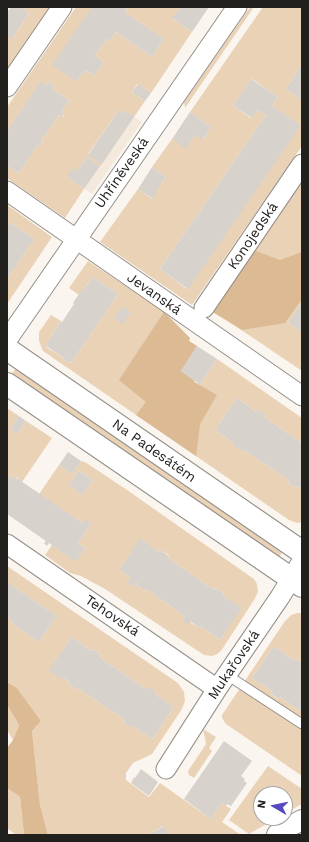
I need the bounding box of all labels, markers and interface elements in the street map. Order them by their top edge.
street label: Uhříněveská [91,134,153,212]
street label: Konojedská [224,199,282,273]
street label: Jevanská [124,269,184,319]
street label: Na Padesátém [109,416,199,486]
street label: Tehovská [81,592,143,640]
street label: Mukařovská [205,627,263,703]
north arrow [253,786,293,826]
text: N [255,799,269,809]

